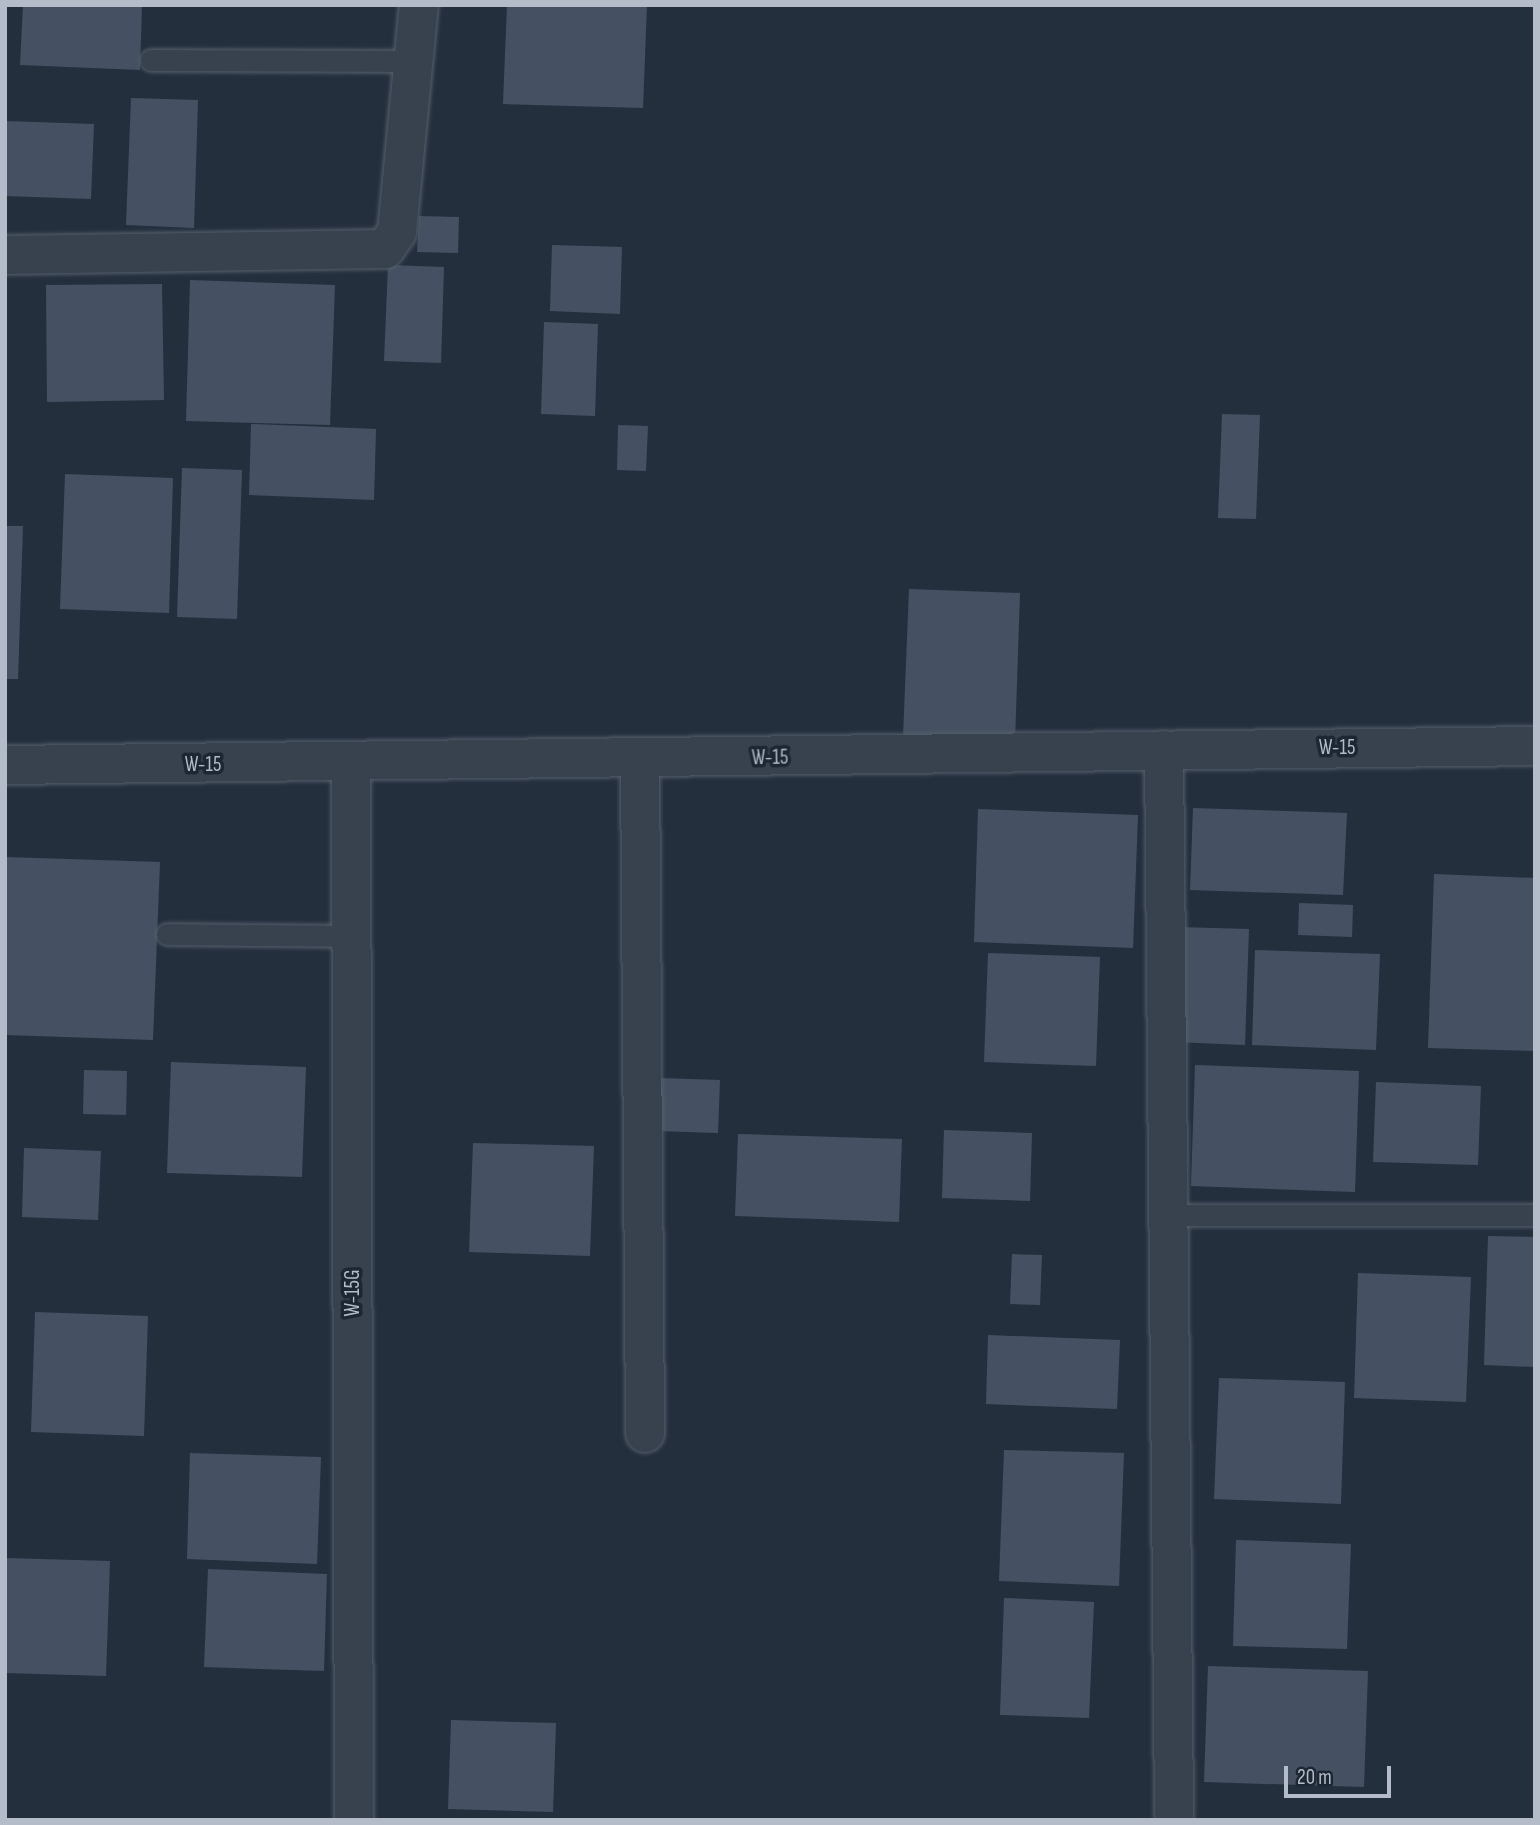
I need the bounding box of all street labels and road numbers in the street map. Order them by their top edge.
street label: W-15 [1319,735,1355,761]
street label: W-15 [751,745,789,771]
street label: W-15 [185,752,221,778]
street label: W-15G [340,1269,366,1317]

